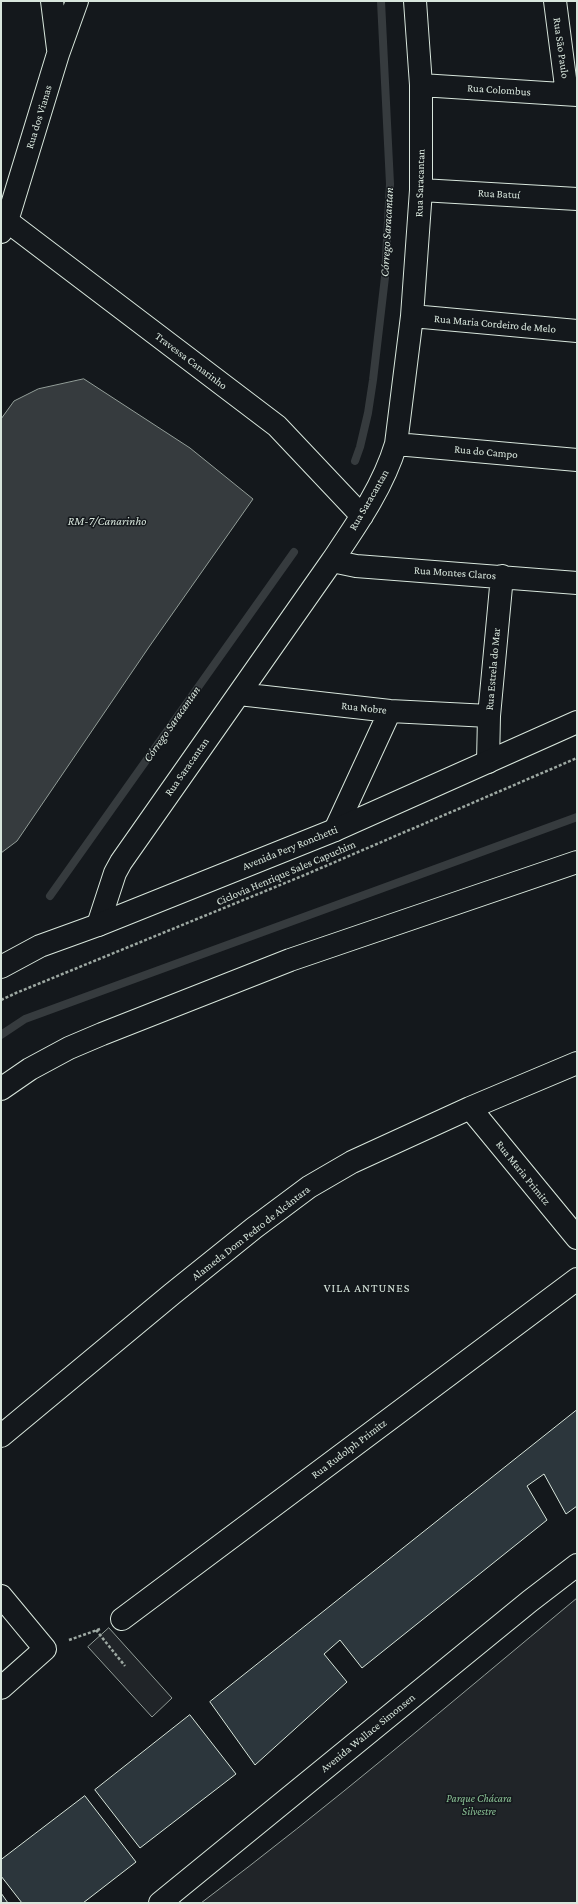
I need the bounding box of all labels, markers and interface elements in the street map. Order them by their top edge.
street label: Rua São Paulo [550,17,572,79]
street label: Rua Colombus [467,81,531,99]
street label: Rua dos Vianas [23,84,55,150]
street label: Rua Saracantan [412,149,428,217]
street label: Rua Batuí [477,186,521,202]
water label: Córrego Saracantan [377,187,397,277]
street label: Rua Maria Cordeiro de Melo [433,312,557,336]
street label: Travessa Canarinho [152,330,230,392]
street label: Rua do Campo [454,443,518,461]
street label: Rua Saracantan [346,467,392,533]
water label: RM-7/Canarinho [68,514,146,528]
street label: Rua Montes Claros [414,564,496,582]
street label: Rua Estrela do Mar [483,627,503,711]
water label: Córrego Saracantan [140,683,204,765]
street label: Rua Nobre [341,699,387,717]
street label: Rua Saracantan [162,735,212,799]
street label: Avenida Pery Ronchetti [240,823,340,873]
street label: Ciclovia Henrique Sales Capuchim [214,838,358,908]
street label: Rua Maria Primitz [493,1138,553,1208]
street label: Alameda Dom Pedro de Alcântara [189,1183,313,1283]
district label: VILA ANTUNES [324,1281,410,1295]
street label: Rua Rudolph Primitz [309,1416,389,1482]
street label: Avenida Wallace Simonsen [318,1691,418,1775]
park label: Parque Chácara Silvestre [446,1792,512,1818]

